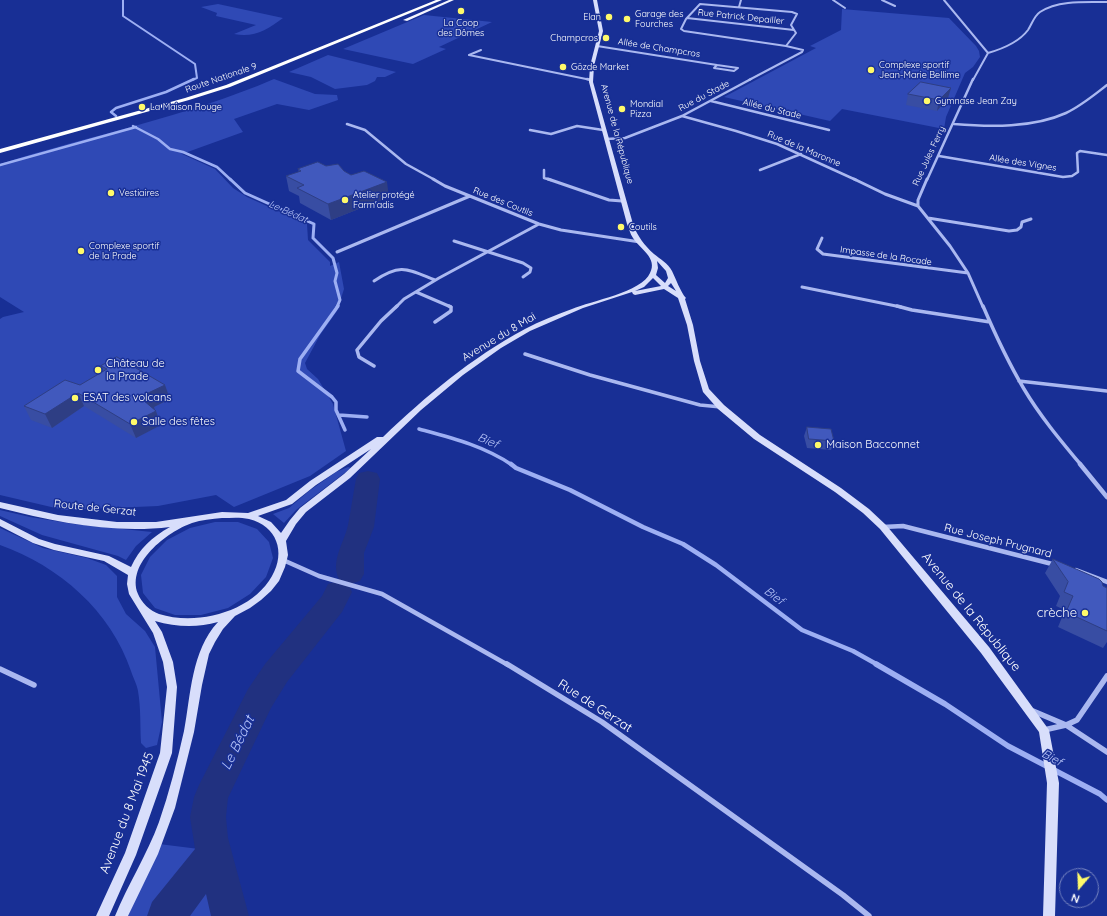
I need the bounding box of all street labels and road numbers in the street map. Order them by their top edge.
street label: Rue Patrick Depailler [697,7,785,27]
street label: Allée de Champcros [617,36,701,60]
street label: Route Nationale 9 [184,61,258,95]
street label: Rue du Stade [677,78,731,114]
street label: Avenue de la République [598,83,636,185]
street label: Allée du Stade [742,97,802,121]
street label: Rue Jules Ferry [910,124,948,188]
street label: Rue de la Maronne [766,129,842,169]
street label: Allée des Vignes [989,152,1057,174]
street label: Rue des Coutils [472,185,534,219]
street label: Impasse de la Rocade [839,244,933,268]
street label: Avenue du 8 Mai [460,310,538,364]
street label: Route de Gerzat [53,497,137,519]
street label: Rue Joseph Prugnard [943,521,1053,561]
street label: Avenue de la République [918,549,1024,675]
street label: Rue de Gerzat [555,676,635,736]
street label: Avenue du 8 Mai 1945 [97,750,157,876]

